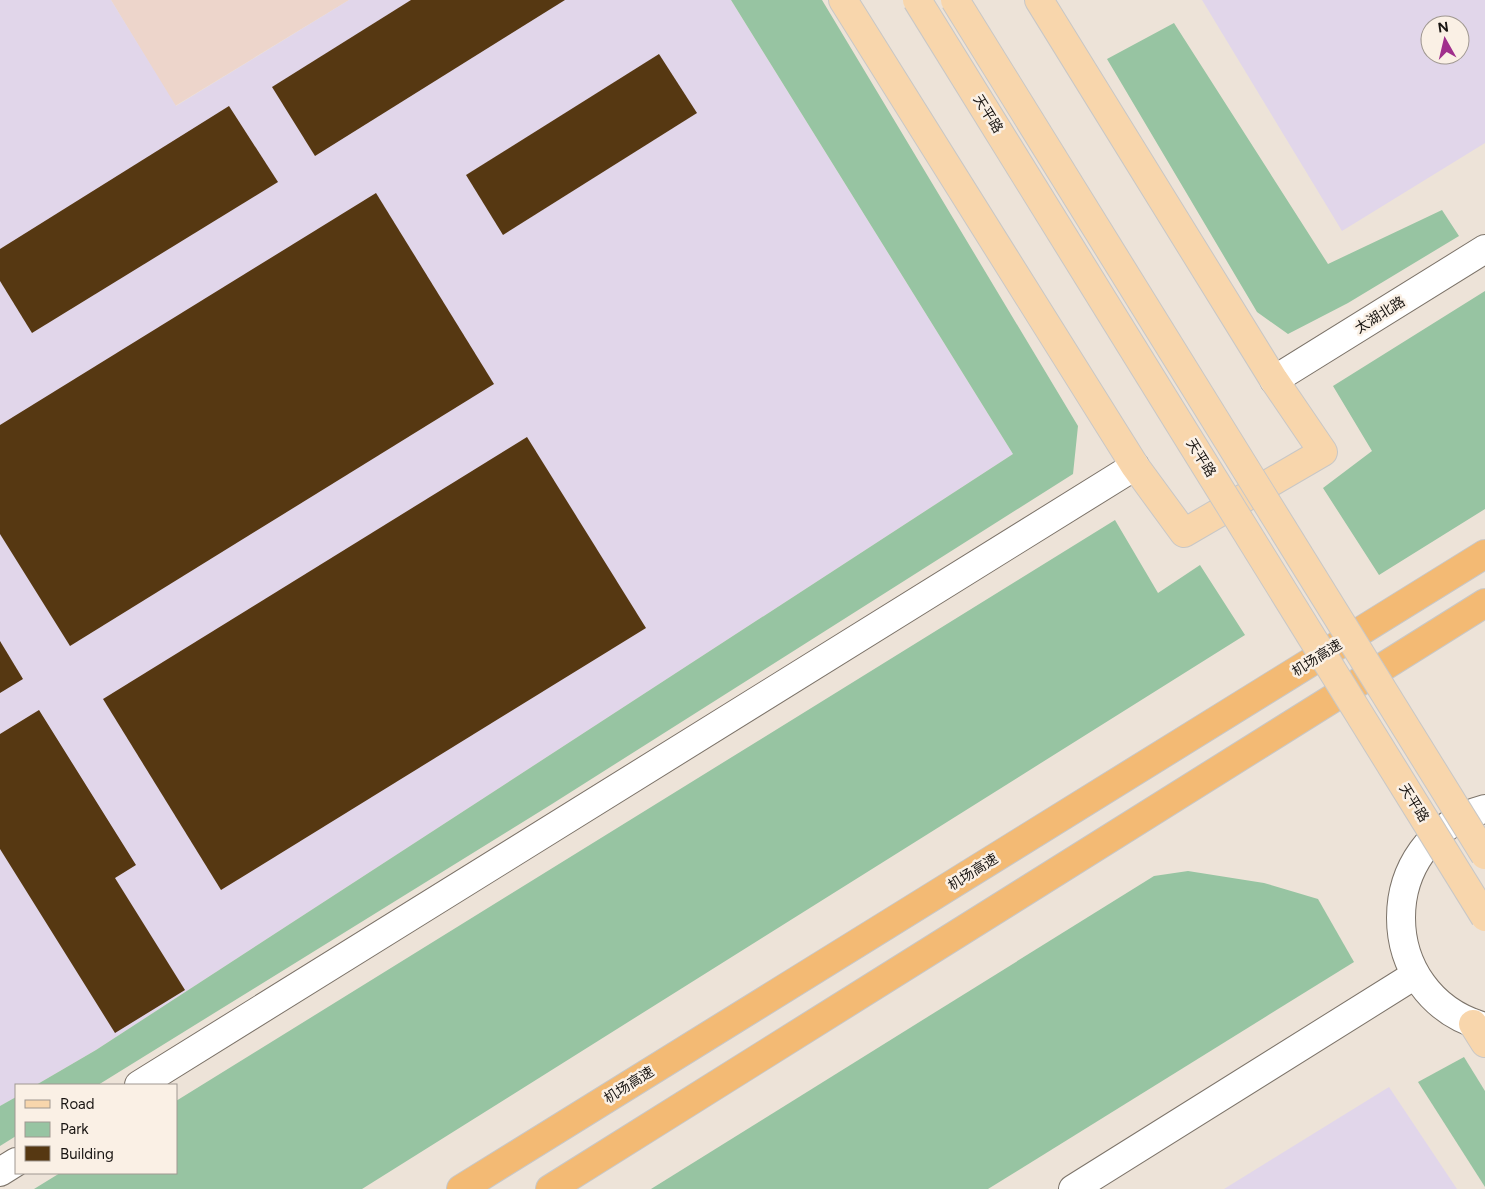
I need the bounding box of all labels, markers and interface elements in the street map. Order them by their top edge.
north arrow [1420,15,1470,65]
text: N [1437,18,1450,37]
street label: 天平路 [970,92,1006,136]
street label: 太湖北路 [1352,293,1408,337]
street label: 天平路 [1183,436,1219,480]
street label: 机场高速 [1289,636,1345,680]
street label: 天平路 [1396,781,1432,825]
street label: 机场高速 [945,850,1001,894]
street label: 机场高速 [601,1063,657,1107]
legend [15,1084,178,1174]
text: Road [60,1095,95,1113]
text: Park [60,1120,89,1138]
text: Building [60,1145,114,1163]

